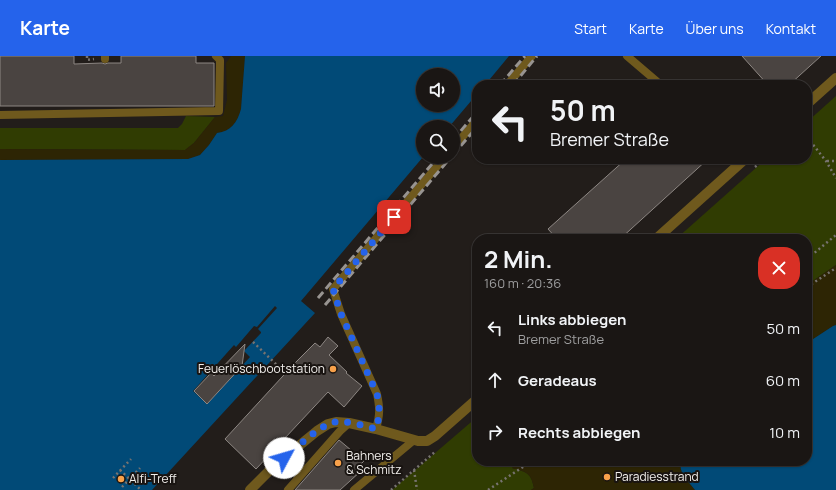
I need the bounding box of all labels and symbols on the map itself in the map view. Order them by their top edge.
pin [377,200,411,234]
place label: Feuerlöschbootstation [198,360,325,377]
marker: Feuerlöschbootstation [328,364,338,374]
position arrow [263,437,305,479]
place label: Bahners & Schmitz [346,447,402,478]
marker: Bahners & Schmitz [333,458,343,468]
place label: Paradiesstrand [615,468,699,485]
place label: Alfi-Treff [129,470,176,487]
marker: Paradiesstrand [602,472,612,482]
marker: Alfi-Treff [116,474,126,484]

